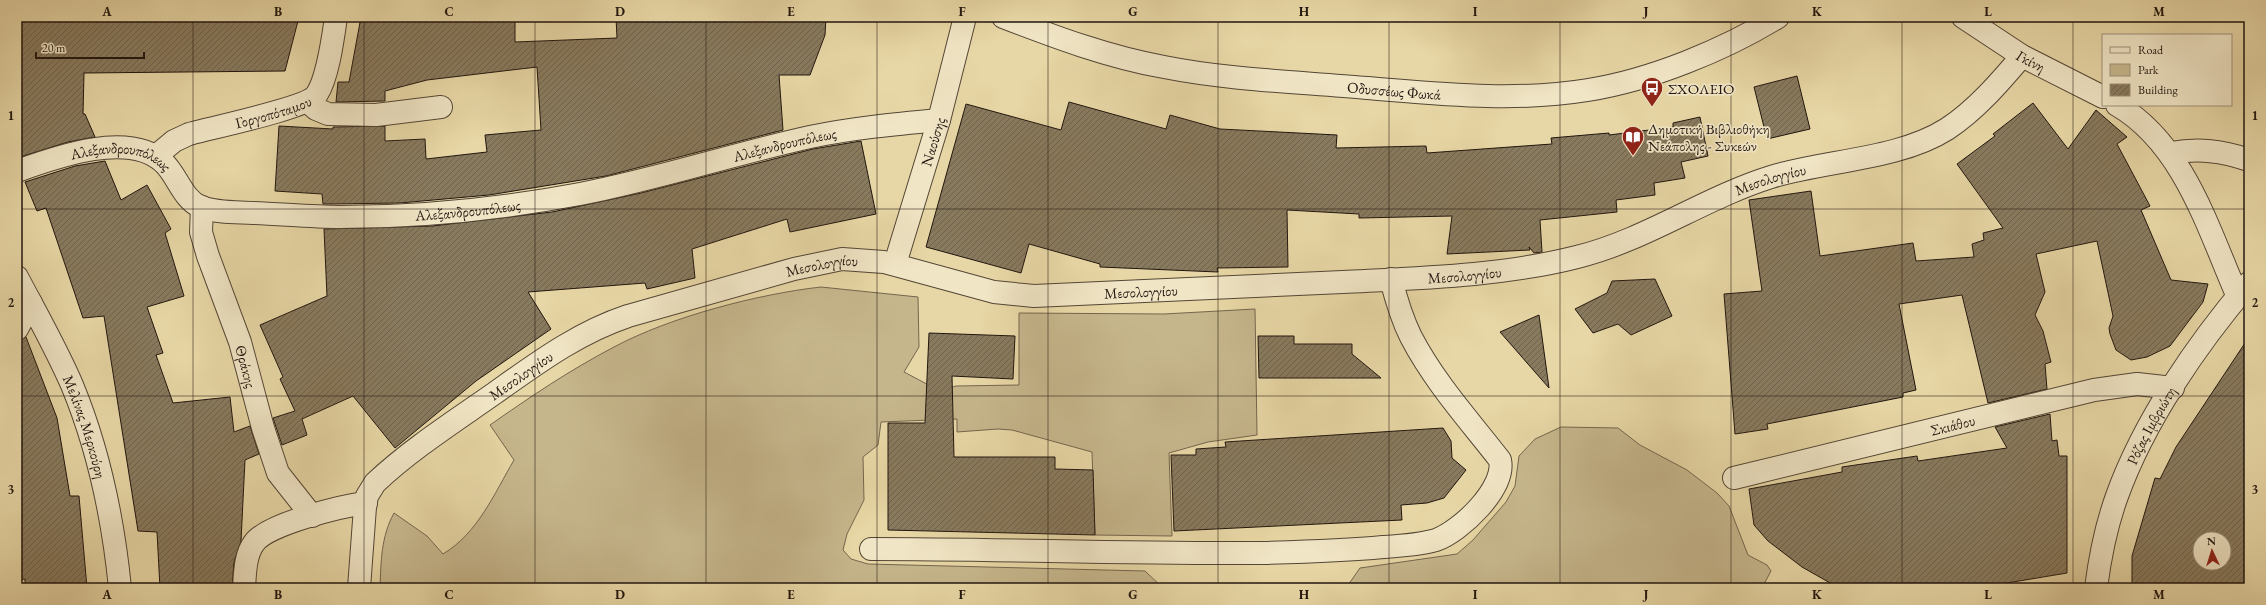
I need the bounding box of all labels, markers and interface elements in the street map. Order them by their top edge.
text: A [101,3,112,20]
text: B [274,3,282,20]
text: C [444,3,454,20]
text: D [615,3,625,20]
text: E [787,3,795,20]
text: F [958,3,966,20]
text: G [1128,3,1138,20]
text: H [1299,3,1310,20]
text: I [1473,3,1478,20]
text: J [1642,3,1649,20]
text: K [1812,3,1823,20]
text: L [1984,3,1992,20]
text: M [2153,3,2165,20]
scale bar [36,34,144,60]
legend [2102,34,2232,106]
text: 20 m [42,40,66,56]
text: Road [2138,42,2164,58]
street label: Γκίνη [2013,46,2049,76]
text: Park [2138,62,2159,78]
bus stop icon: ΣΧΟΛΕΙΟ [1639,75,1665,108]
street label: Οδυσσέως Φωκά [1347,77,1441,103]
place label: ΣΧΟΛΕΙΟ [1668,79,1734,98]
text: Building [2138,82,2179,98]
street label: Γοργοπόταμου [233,91,314,132]
text: 1 [8,107,15,124]
text: 1 [2252,107,2259,124]
street label: Ναούσης [916,115,949,168]
place label: Δημοτική Βιβλιοθήκη Νεάπολης - Συκεών [1648,119,1770,155]
street label: Αλεξανδρουπόλεως [730,123,838,166]
library icon: Δημοτική Βιβλιοθήκη Νεάπολης - Συκεών [1620,124,1646,157]
street label: Αλεξανδρουπόλεως [67,138,176,175]
street label: Μεσολογγίου [1732,159,1808,199]
street label: Αλεξανδρουπόλεως [414,195,522,224]
street label: Μεσολογγίου [783,250,859,280]
street label: Μεσολογγίου [1427,262,1502,287]
street label: Μεσολογγίου [1104,280,1178,302]
text: 2 [8,294,15,311]
text: 2 [2252,294,2259,311]
street label: Θράκης [232,343,261,390]
street label: Μεσολογγίου [485,346,556,404]
street label: Μελίνας Μερκούρη [59,372,111,480]
street label: Ρόζας Ιμβριώτη [2122,382,2180,467]
street label: Σκιάθου [1928,410,1977,439]
text: 3 [8,481,15,498]
text: 3 [2252,481,2259,498]
north arrow [2192,531,2232,571]
text: N [2206,534,2216,548]
text: A [101,586,112,603]
text: B [274,586,282,603]
text: C [444,586,454,603]
text: D [615,586,625,603]
text: E [787,586,795,603]
text: F [958,586,966,603]
text: G [1128,586,1138,603]
text: H [1299,586,1310,603]
text: I [1473,586,1478,603]
text: J [1642,586,1649,603]
text: K [1812,586,1823,603]
text: L [1984,586,1992,603]
text: M [2153,586,2165,603]

